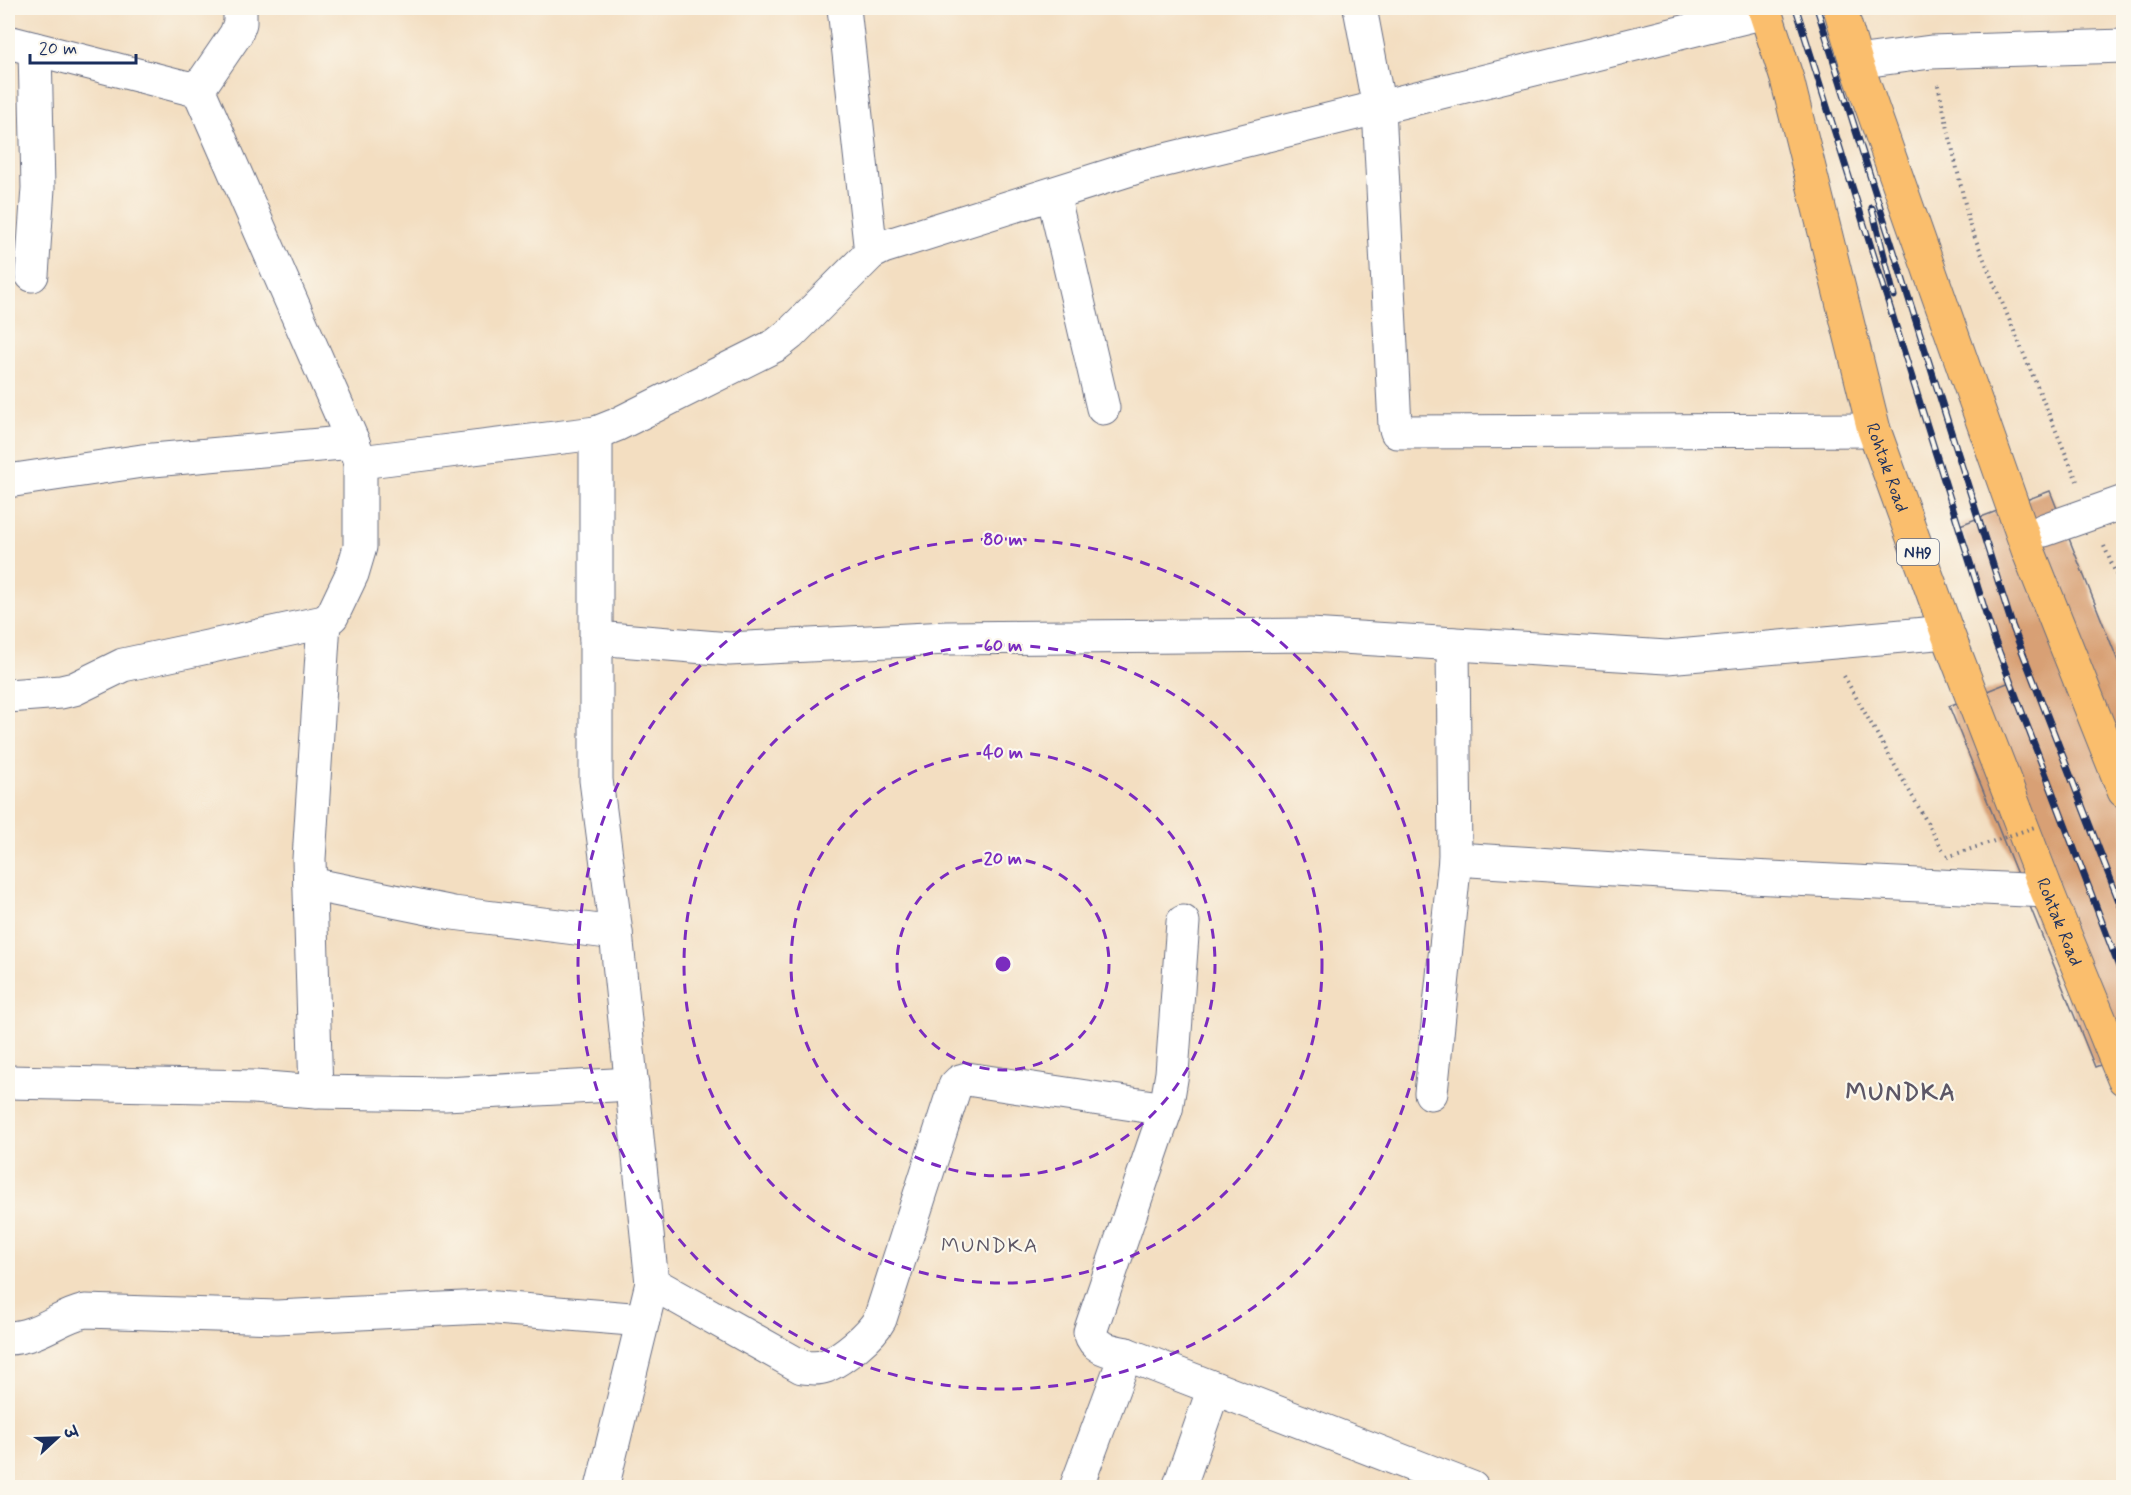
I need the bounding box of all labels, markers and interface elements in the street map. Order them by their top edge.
scale bar [30,27,136,65]
text: 20 m [39,37,77,61]
street label: Rohtak Road [1860,421,1914,516]
text: 80 m [983,528,1023,552]
road number: NH9 [1897,539,1939,565]
text: 60 m [984,634,1022,658]
text: 40 m [983,741,1023,765]
text: 20 m [984,847,1022,871]
street label: Rohtak Road [2030,875,2087,970]
centre of rings [993,954,1013,974]
district label: MUNDKA [1846,1078,1956,1109]
district label: MUNDKA [941,1232,1039,1260]
north arrow [27,1408,87,1468]
text: उ [57,1422,82,1443]

